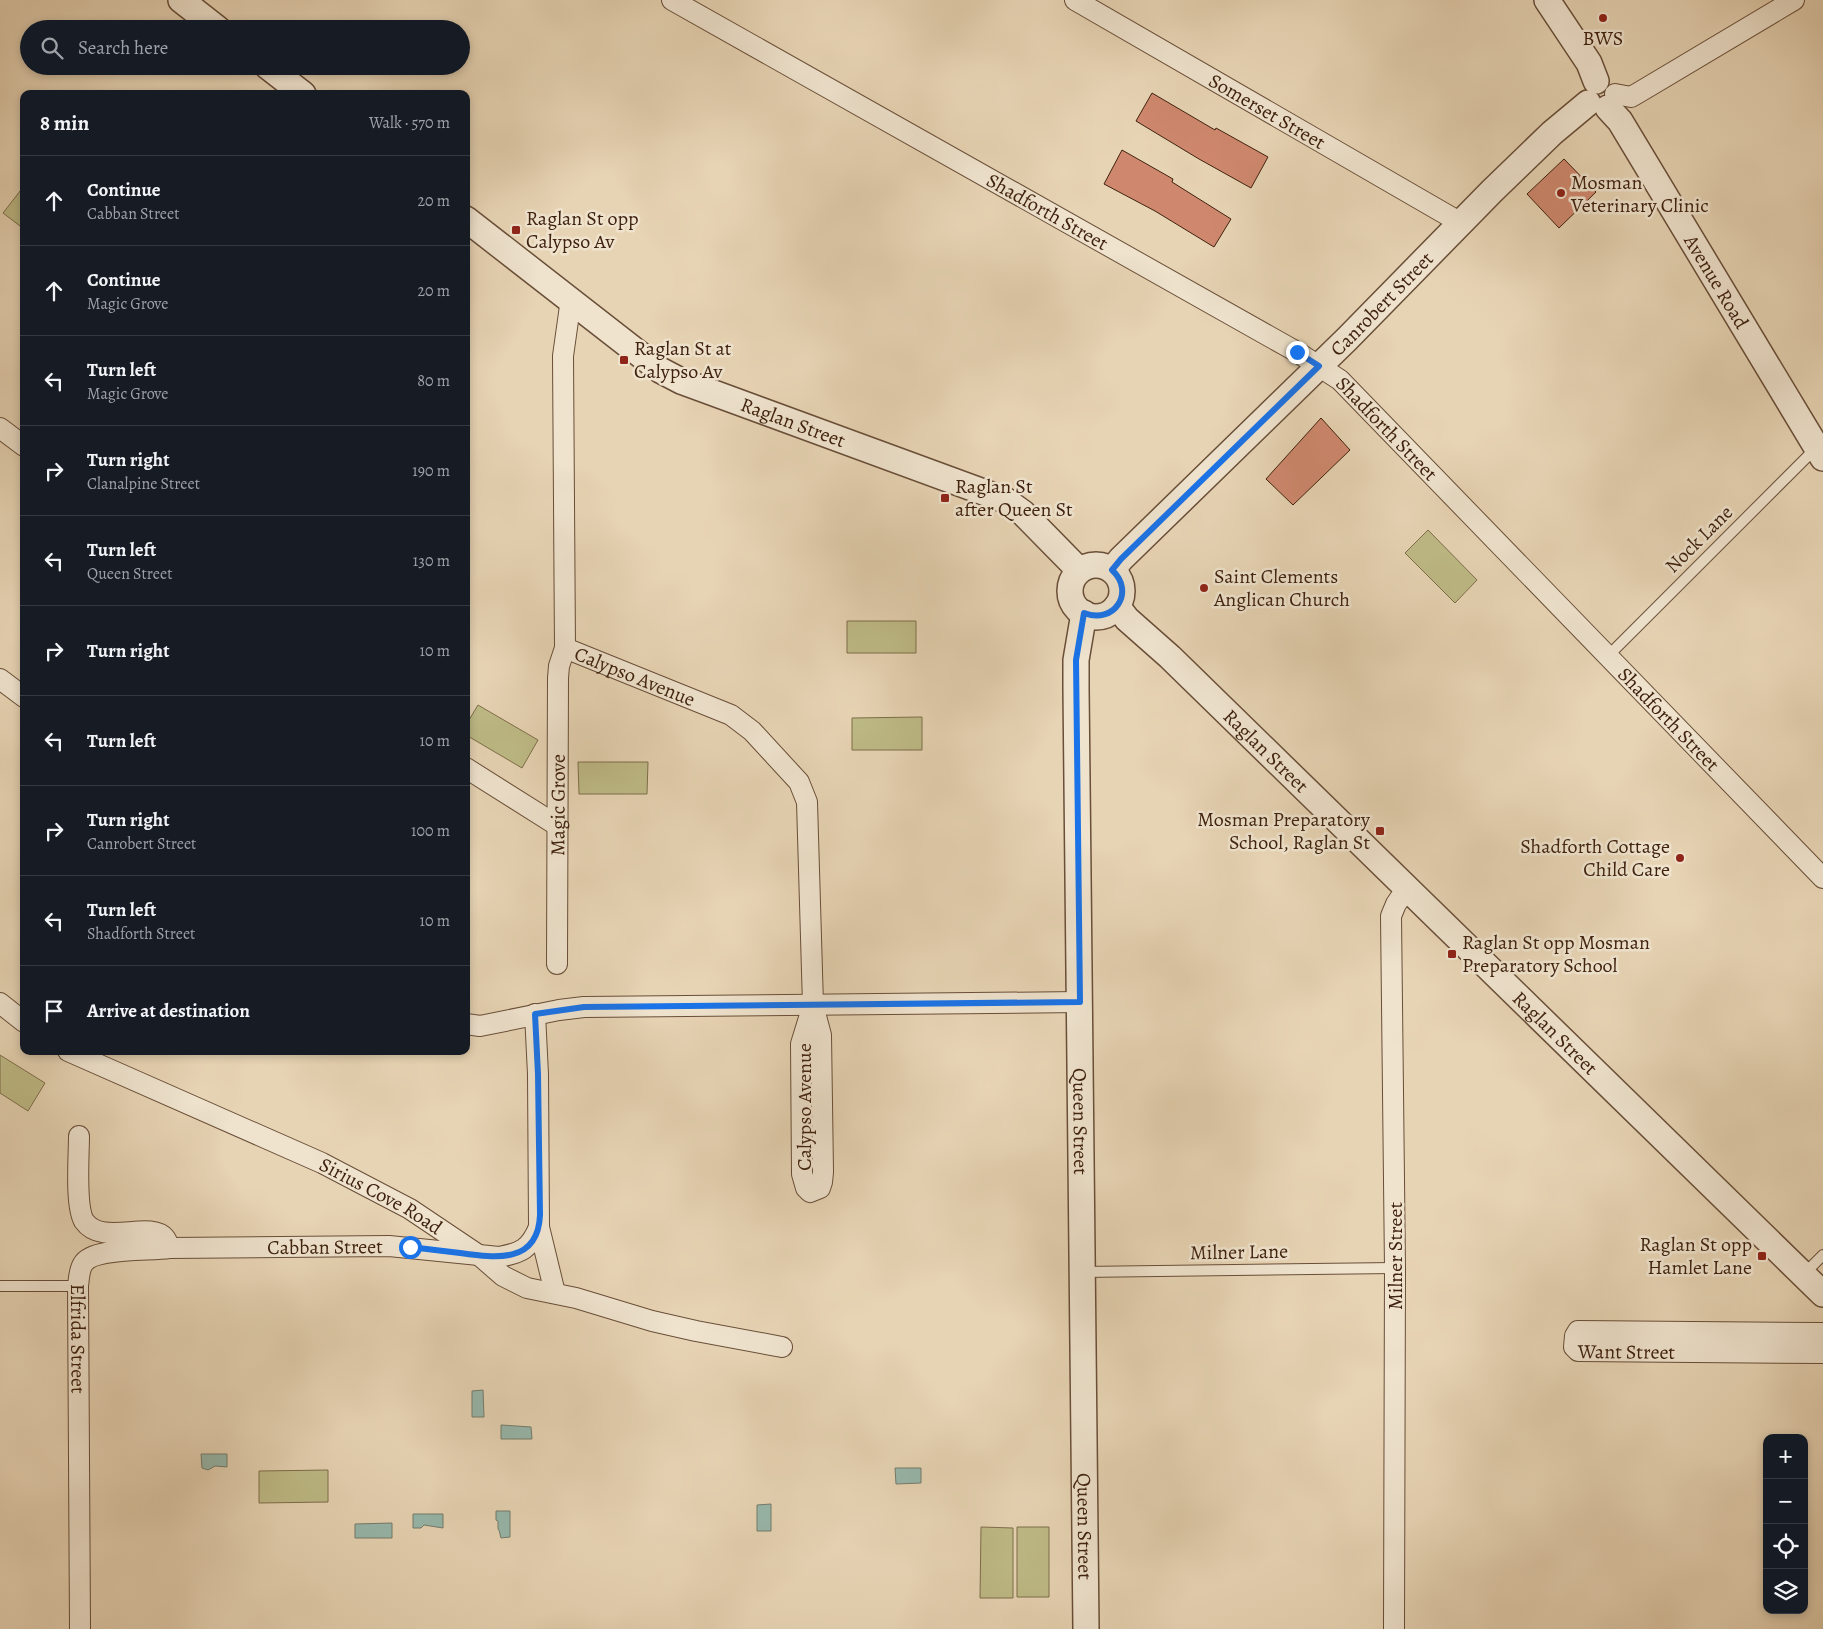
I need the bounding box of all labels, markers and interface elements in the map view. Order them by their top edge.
marker: BWS [1597,12,1609,24]
search box [20,20,470,75]
place label: BWS [1583,25,1623,52]
icon: search [38,34,66,62]
text: Search here [78,35,168,61]
street label: Somerset Street [1204,67,1331,156]
text: 8 min [40,109,89,137]
text: Walk · 570 m [369,112,450,134]
street label: Shadforth Street [982,166,1114,257]
place label: Mosman Veterinary Clinic [1570,169,1709,219]
text: Continue [87,177,161,203]
icon: ahead [40,187,68,215]
marker: Mosman Veterinary Clinic [1555,187,1567,199]
text: 20 m [417,190,450,212]
text: Cabban Street [87,203,179,225]
place label: Raglan St opp Calypso Av [526,205,639,255]
marker: Raglan St opp Calypso Av [510,224,522,236]
street label: Avenue Road [1677,229,1755,334]
street label: Canrobert Street [1324,245,1439,362]
text: Continue [87,267,161,293]
icon: ahead [40,277,68,305]
text: 20 m [417,280,450,302]
text: Magic Grove [87,293,168,315]
place label: Raglan St at Calypso Av [634,335,732,385]
route end [1286,341,1309,364]
marker: Raglan St at Calypso Av [618,354,630,366]
text: Turn left [87,357,156,383]
icon: left [40,367,68,395]
text: 80 m [417,370,450,392]
street label: Shadforth Street [1330,370,1444,487]
text: Magic Grove [87,383,168,405]
street label: Raglan Street [737,391,850,454]
text: Turn right [87,447,169,473]
icon: right [40,457,68,485]
text: 190 m [412,460,450,482]
text: Clanalpine Street [87,473,200,495]
place label: Raglan St after Queen St [955,473,1073,523]
marker: Raglan St after Queen St [939,492,951,504]
street label: Nock Lane [1659,499,1739,579]
text: Turn left [87,537,156,563]
icon: left [40,547,68,575]
text: 130 m [413,550,450,572]
text: Queen Street [87,563,172,585]
place label: Saint Clements Anglican Church [1213,563,1350,613]
marker: Saint Clements Anglican Church [1198,582,1210,594]
icon: right [40,637,68,665]
text: Turn right [87,638,169,664]
text: 10 m [420,640,450,662]
street label: Calypso Avenue [571,640,699,713]
street label: Shadforth Street [1612,661,1726,777]
street label: Raglan Street [1217,703,1315,799]
icon: left [40,727,68,755]
text: Turn left [87,728,156,754]
text: 10 m [420,730,450,752]
street label: Magic Grove [544,754,571,856]
place label: Mosman Preparatory School, Raglan St [1197,806,1371,856]
text: Turn right [87,807,169,833]
icon: right [40,817,68,845]
text: 100 m [411,820,450,842]
marker: Mosman Preparatory School, Raglan St [1374,825,1386,837]
text: Canrobert Street [87,833,196,855]
place label: Shadforth Cottage Child Care [1520,833,1670,883]
marker: Shadforth Cottage Child Care [1674,852,1686,864]
text: Turn left [87,897,156,923]
icon: left [40,907,68,935]
text: 10 m [420,910,450,932]
text: Shadforth Street [87,923,195,945]
place label: Raglan St opp Mosman Preparatory School [1462,929,1650,979]
marker: Raglan St opp Mosman Preparatory School [1446,948,1458,960]
street label: Raglan Street [1507,985,1604,1081]
icon: arrive [40,997,68,1025]
text: Arrive at destination [87,998,250,1024]
street label: Calypso Avenue [791,1043,818,1171]
street label: Queen Street [1067,1068,1095,1175]
street label: Sirius Cove Road [315,1150,448,1241]
street label: Milner Street [1382,1202,1409,1310]
place label: Raglan St opp Hamlet Lane [1639,1231,1752,1281]
street label: Cabban Street [267,1233,383,1261]
route start [399,1236,422,1259]
street label: Milner Lane [1190,1238,1288,1266]
marker: Raglan St opp Hamlet Lane [1756,1250,1768,1262]
street label: Elfrida Street [64,1284,92,1394]
street label: Want Street [1577,1337,1676,1365]
map controls [1763,1434,1808,1614]
button: + [1763,1434,1808,1479]
street label: Queen Street [1071,1473,1099,1580]
button: − [1763,1479,1808,1524]
button: locate [1763,1524,1808,1569]
button: layers [1763,1569,1808,1614]

